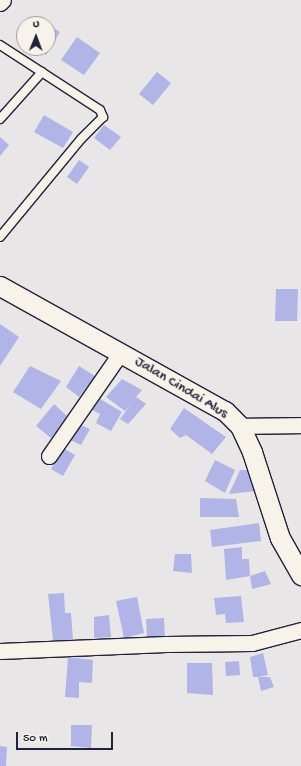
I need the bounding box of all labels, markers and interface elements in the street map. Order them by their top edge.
north arrow [16,16,56,56]
text: U [33,19,39,31]
street label: Jalan Cindai Alus [131,353,231,423]
scale bar [18,724,115,750]
text: 50 m [23,732,48,746]

